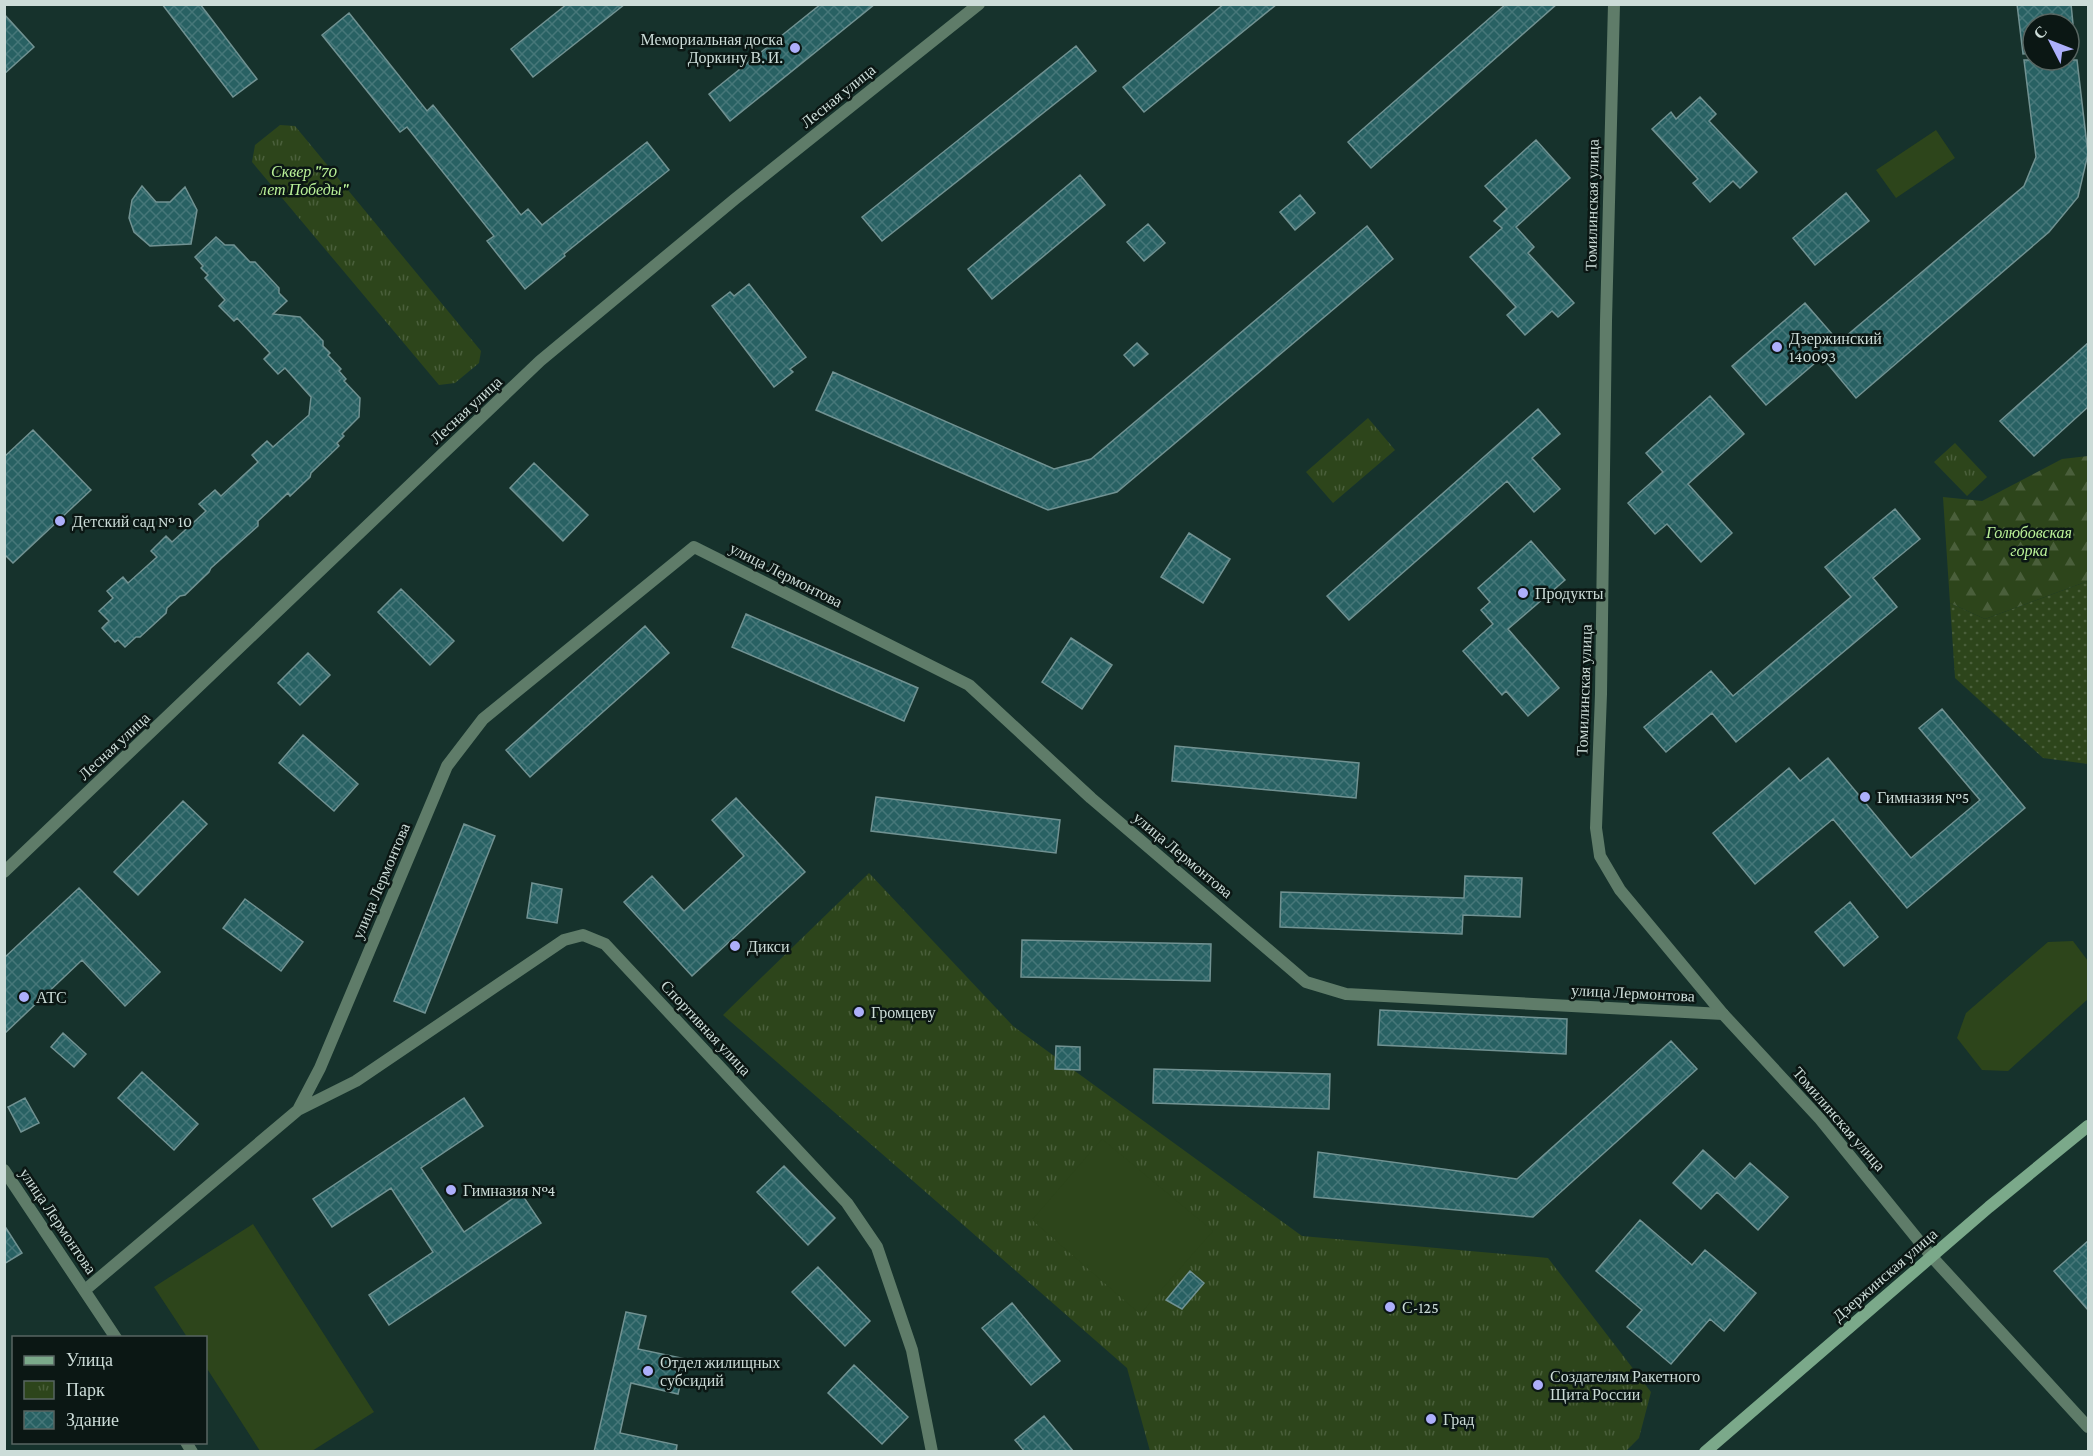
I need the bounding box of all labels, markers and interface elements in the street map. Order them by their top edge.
north arrow [2021,12,2081,72]
text: С [2030,22,2050,42]
place label: Мемориальная доска Доркину В. И. [640,31,783,67]
marker: Мемориальная доска Доркину В. И. [788,41,802,55]
street label: Лесная улица [797,61,879,132]
street label: Томилинская улица [1582,139,1603,271]
park label: Сквер "70 лет Победы" [259,163,350,198]
place label: Дзержинский 140093 [1789,330,1882,365]
marker: Дзержинский 140093 [1770,340,1784,354]
street label: Лесная улица [427,373,506,448]
place label: Детский сад № 10 [72,513,192,531]
marker: Детский сад № 10 [53,514,67,528]
park label: Голюбовская горка [1985,524,2072,560]
street label: улица Лермонтова [726,539,845,612]
place label: Продукты [1535,585,1604,603]
marker: Продукты [1516,586,1530,600]
street label: Томилинская улица [1573,624,1596,756]
street label: Лесная улица [75,709,154,784]
place label: Гимназия №5 [1877,789,1969,806]
marker: Гимназия №5 [1858,790,1872,804]
street label: улица Лермонтова [1129,809,1236,902]
street label: улица Лермонтова [349,821,414,942]
place label: Дикси [747,938,790,956]
marker: Дикси [728,939,742,953]
street label: Спортивная улица [657,977,754,1080]
street label: улица Лермонтова [1571,981,1695,1006]
place label: АТС [36,989,67,1006]
marker: АТС [17,990,31,1004]
place label: Громцеву [871,1004,936,1022]
marker: Громцеву [852,1005,866,1019]
street label: Томилинская улица [1789,1064,1889,1175]
street label: улица Лермонтова [15,1165,100,1278]
place label: Гимназия №4 [463,1182,555,1199]
marker: Гимназия №4 [444,1183,458,1197]
street label: Дзержинская улица [1829,1225,1941,1326]
place label: С-125 [1402,1299,1439,1316]
marker: С-125 [1383,1300,1397,1314]
legend [12,1336,207,1444]
text: Улица [66,1350,113,1370]
place label: Отдел жилищных субсидий [660,1354,780,1390]
marker: Отдел жилищных субсидий [641,1364,655,1378]
place label: Создателям Ракетного Щита России [1550,1368,1700,1404]
marker: Создателям Ракетного Щита России [1531,1378,1545,1392]
text: Парк [66,1380,105,1400]
text: Здание [66,1410,119,1430]
place label: Град [1443,1411,1474,1429]
marker: Град [1424,1412,1438,1426]

